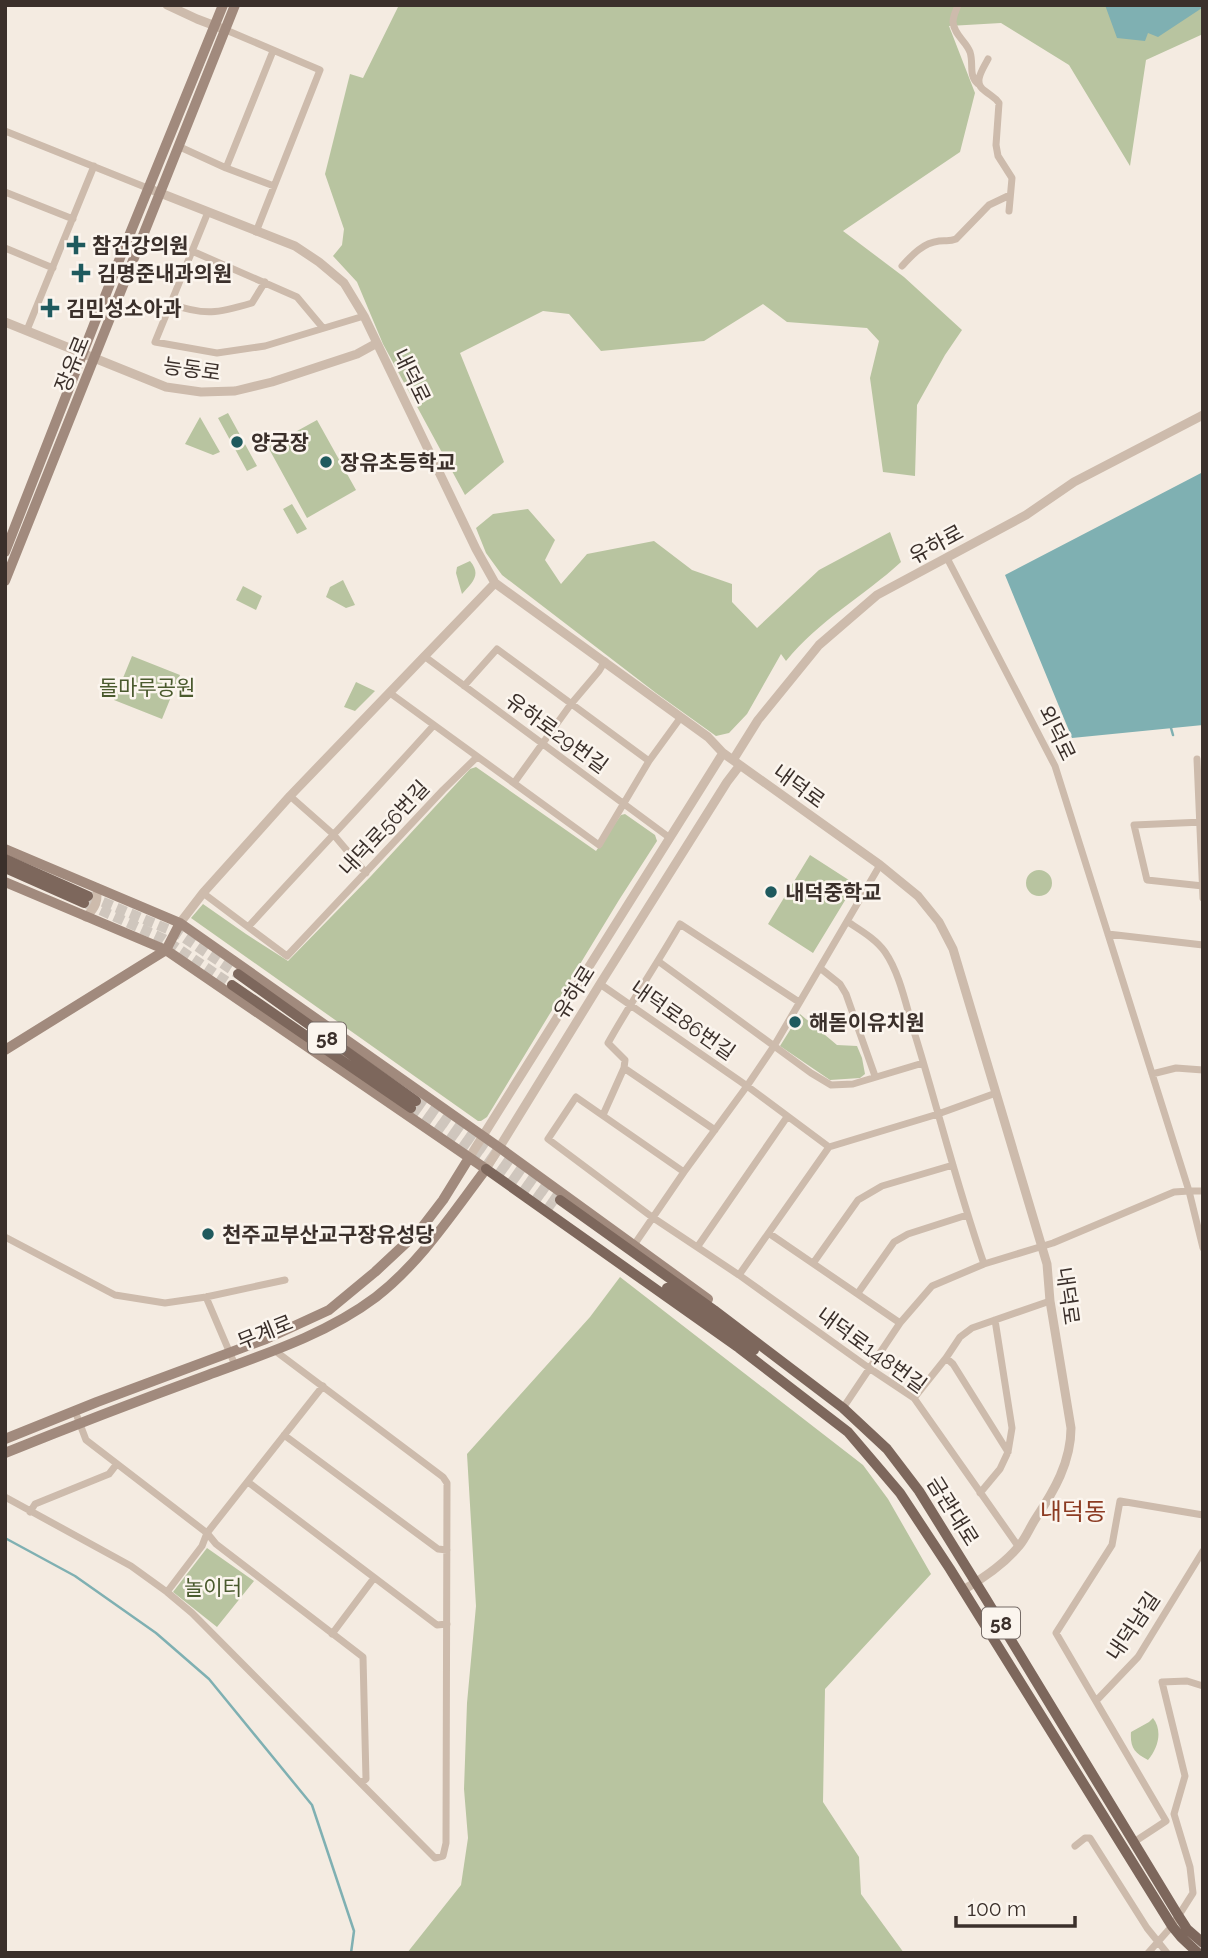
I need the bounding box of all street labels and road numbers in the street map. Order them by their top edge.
street label: 장유로 [50,332,94,396]
street label: 내덕로 [388,344,436,408]
street label: 능동로 [162,353,222,385]
street label: 유하로 [905,519,967,569]
street label: 유하로29번길 [501,688,613,778]
street label: 외덕로 [1033,701,1081,765]
street label: 내덕로 [768,759,830,813]
street label: 내덕로56번길 [334,775,434,881]
street label: 유하로 [548,961,600,1023]
street label: 내덕로86번길 [626,975,740,1065]
road number: 58 [308,1022,346,1054]
street label: 내덕로 [1052,1266,1084,1326]
street label: 내덕로148번길 [812,1302,932,1398]
street label: 무계로 [233,1310,297,1354]
street label: 금관대로 [922,1472,984,1550]
street label: 내덕남길 [1101,1587,1165,1665]
road number: 58 [982,1608,1020,1638]

